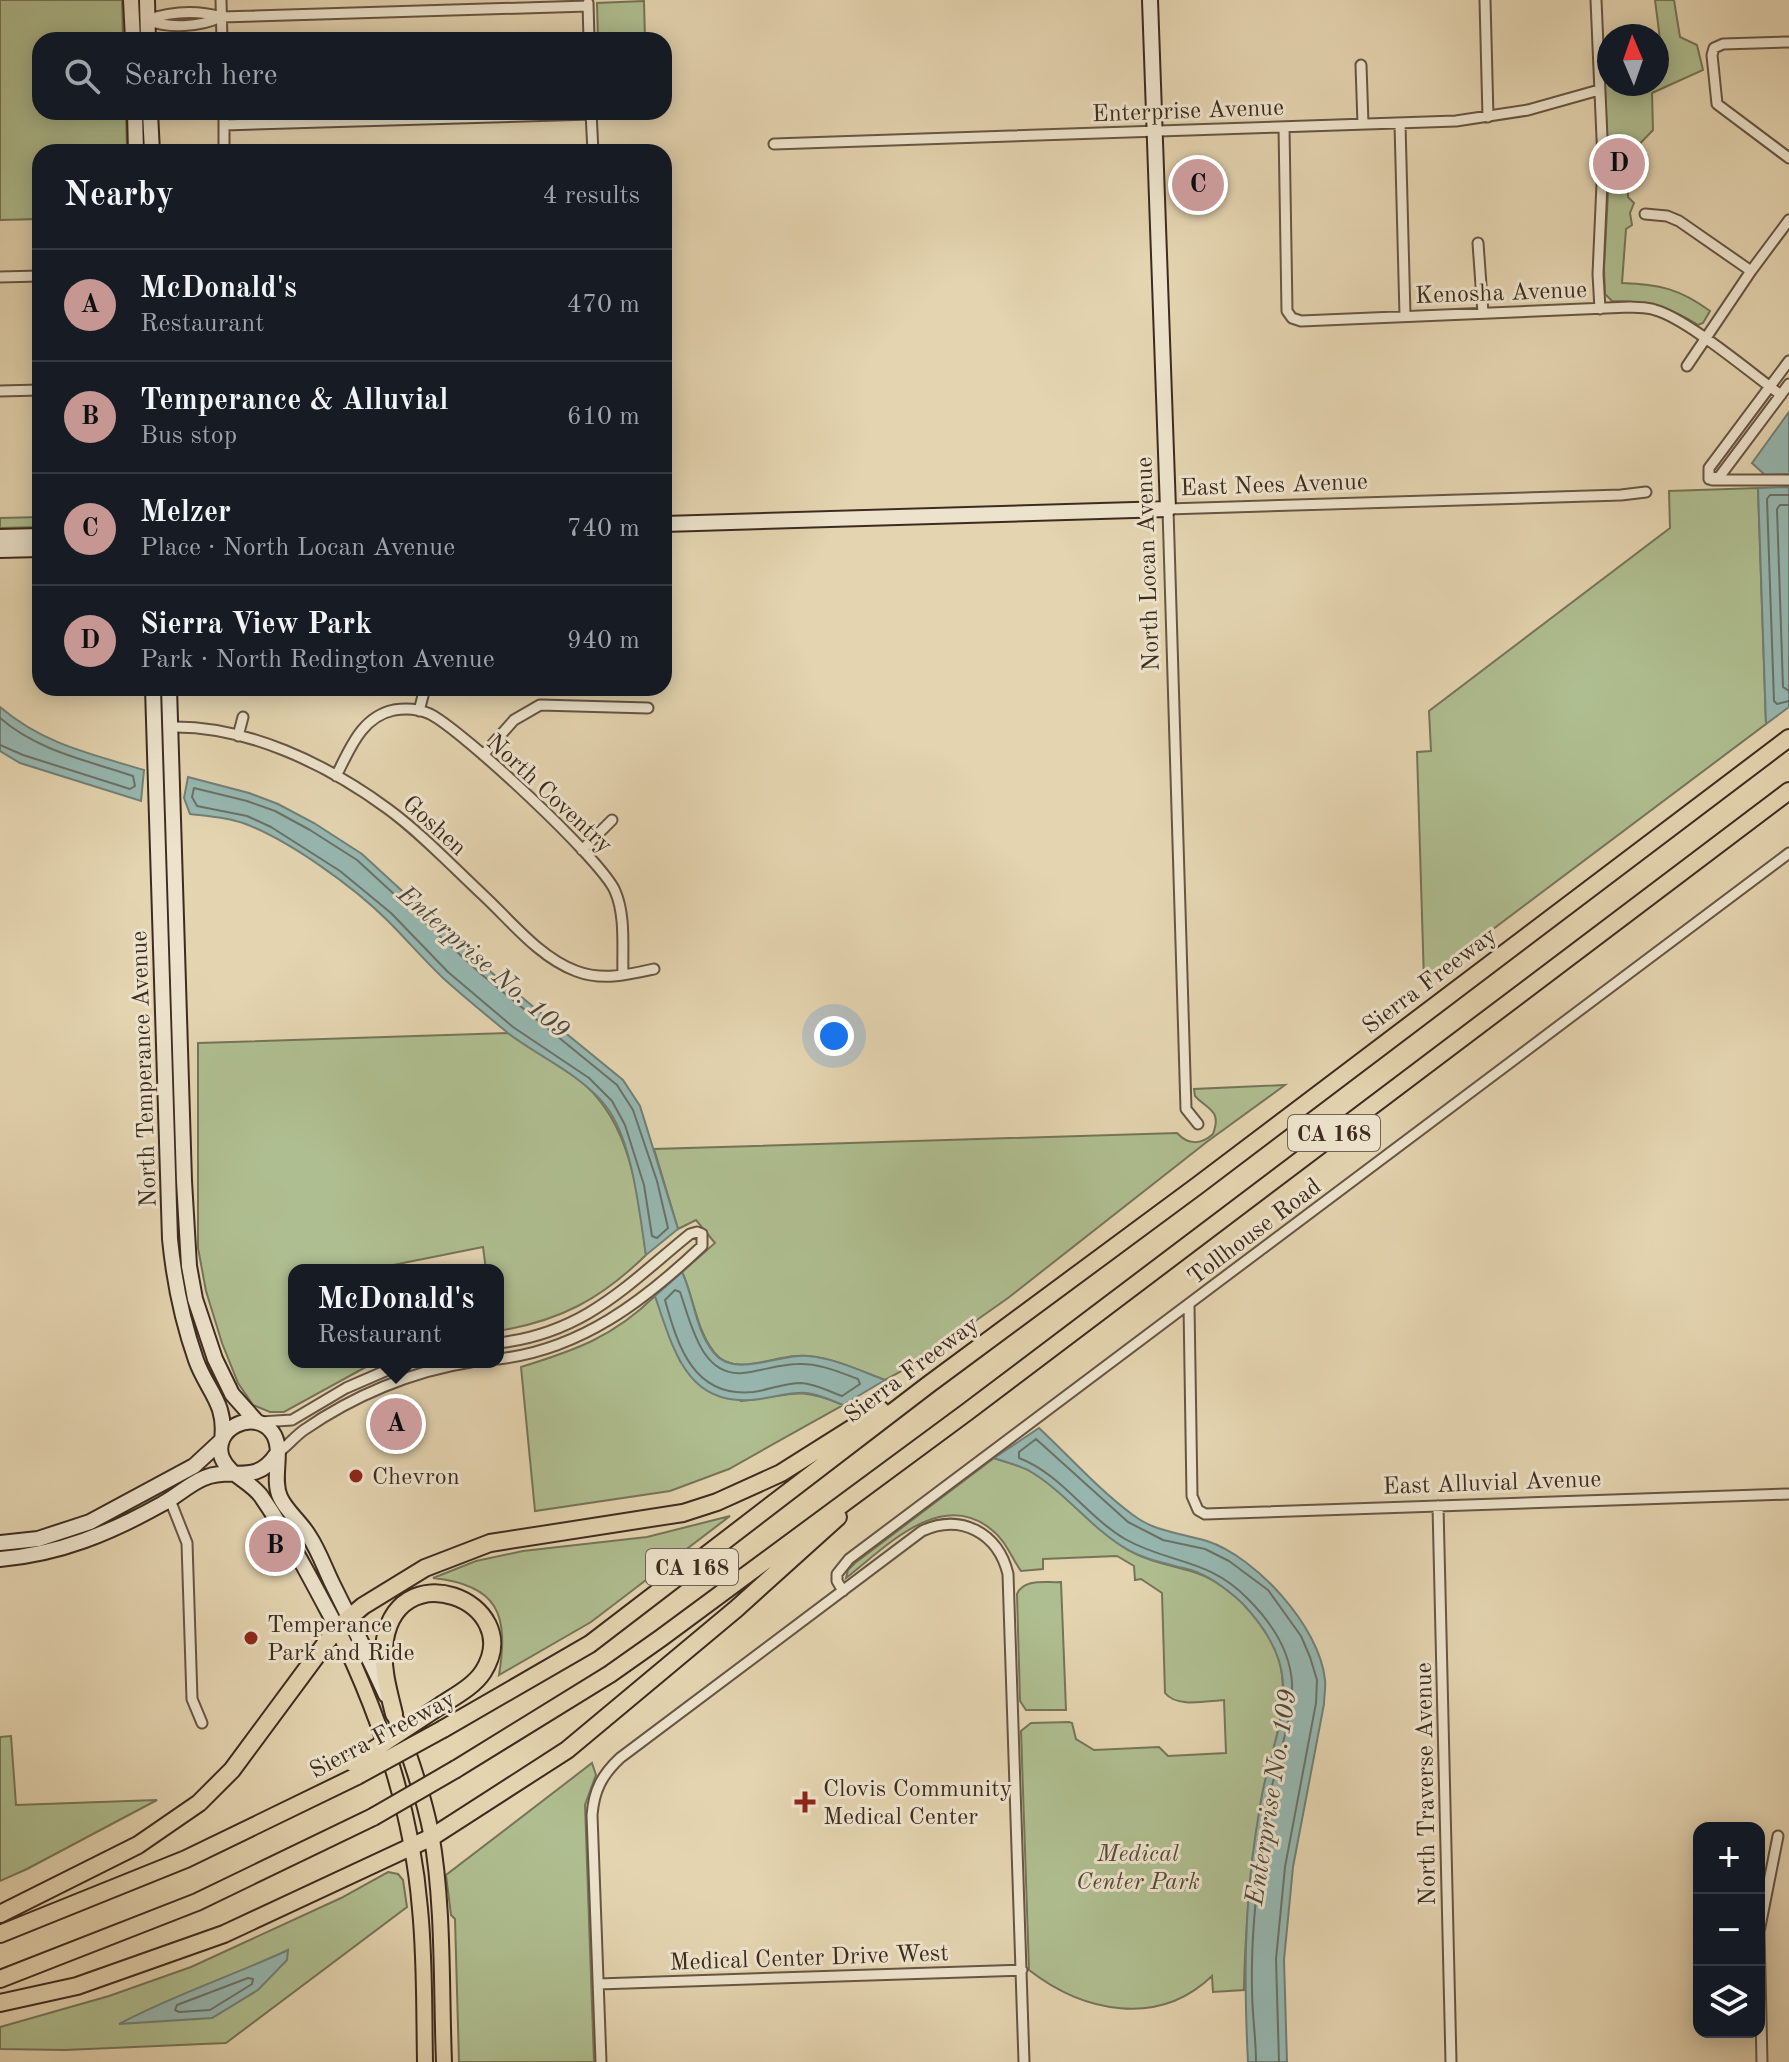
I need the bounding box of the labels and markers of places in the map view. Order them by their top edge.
pin: D [1593,134,1645,194]
pin: C [1172,155,1224,215]
pin: A [370,1394,422,1454]
place label: Chevron [372,1466,460,1490]
marker: Chevron [347,1467,365,1485]
pin: B [249,1516,301,1576]
place label: Temperance Park and Ride [267,1614,414,1666]
marker: Temperance Park and Ride [242,1629,260,1647]
place label: Clovis Community Medical Center [823,1778,1013,1830]
marker: Clovis Community Medical Center [794,1791,816,1813]

